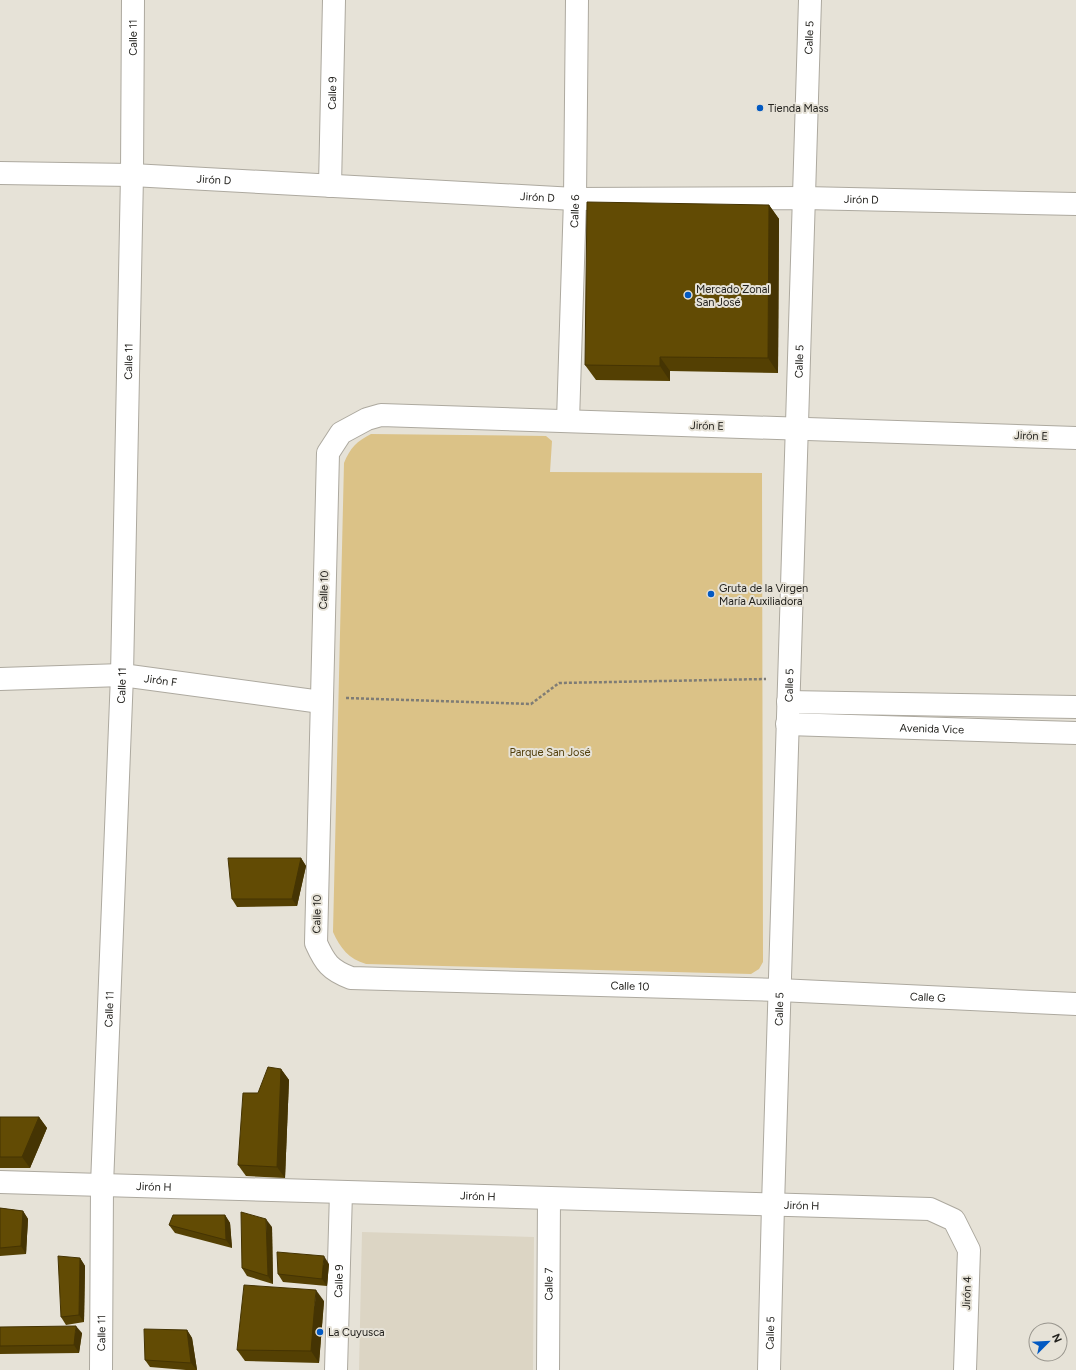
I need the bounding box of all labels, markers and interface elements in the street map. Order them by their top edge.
street label: Calle 11 [126,19,139,56]
street label: Calle 5 [802,21,816,55]
street label: Calle 9 [325,76,339,110]
place label: Tienda Mass [768,102,829,115]
marker: Tienda Mass [755,103,765,113]
street label: Jirón D [196,172,232,187]
street label: Jirón D [520,190,556,204]
street label: Jirón D [844,192,879,206]
street label: Calle 6 [568,194,582,228]
place label: Mercado Zonal San José [696,283,770,309]
marker: Mercado Zonal San José [683,290,693,300]
street label: Calle 11 [121,343,135,380]
street label: Calle 5 [792,345,806,378]
street label: Jirón E [690,419,724,433]
street label: Jirón E [1014,429,1048,443]
street label: Calle 10 [317,570,331,610]
place label: Gruta de la Virgen María Auxiliadora [719,582,808,608]
marker: Gruta de la Virgen María Auxiliadora [706,589,716,599]
street label: Calle 11 [114,667,129,704]
street label: Calle 5 [782,668,796,702]
street label: Jirón F [143,672,178,689]
street label: Avenida Vice [899,721,964,736]
park label: Parque San José [509,746,591,759]
street label: Calle 10 [310,895,324,933]
street label: Calle 10 [610,979,650,993]
street label: Calle G [910,990,946,1004]
street label: Calle 11 [102,991,116,1027]
street label: Calle 5 [772,992,786,1026]
street label: Jirón H [136,1179,172,1193]
street label: Jirón H [460,1189,496,1203]
street label: Jirón H [784,1198,820,1212]
street label: Calle 9 [332,1264,345,1298]
street label: Calle 7 [542,1267,555,1301]
street label: Jirón 4 [960,1276,974,1310]
street label: Calle 11 [95,1315,108,1351]
street label: Calle 5 [763,1316,777,1350]
north arrow [1028,1322,1068,1362]
place label: La Cuyusca [328,1326,385,1339]
marker: La Cuyusca [315,1327,325,1337]
text: N [1049,1332,1064,1345]

